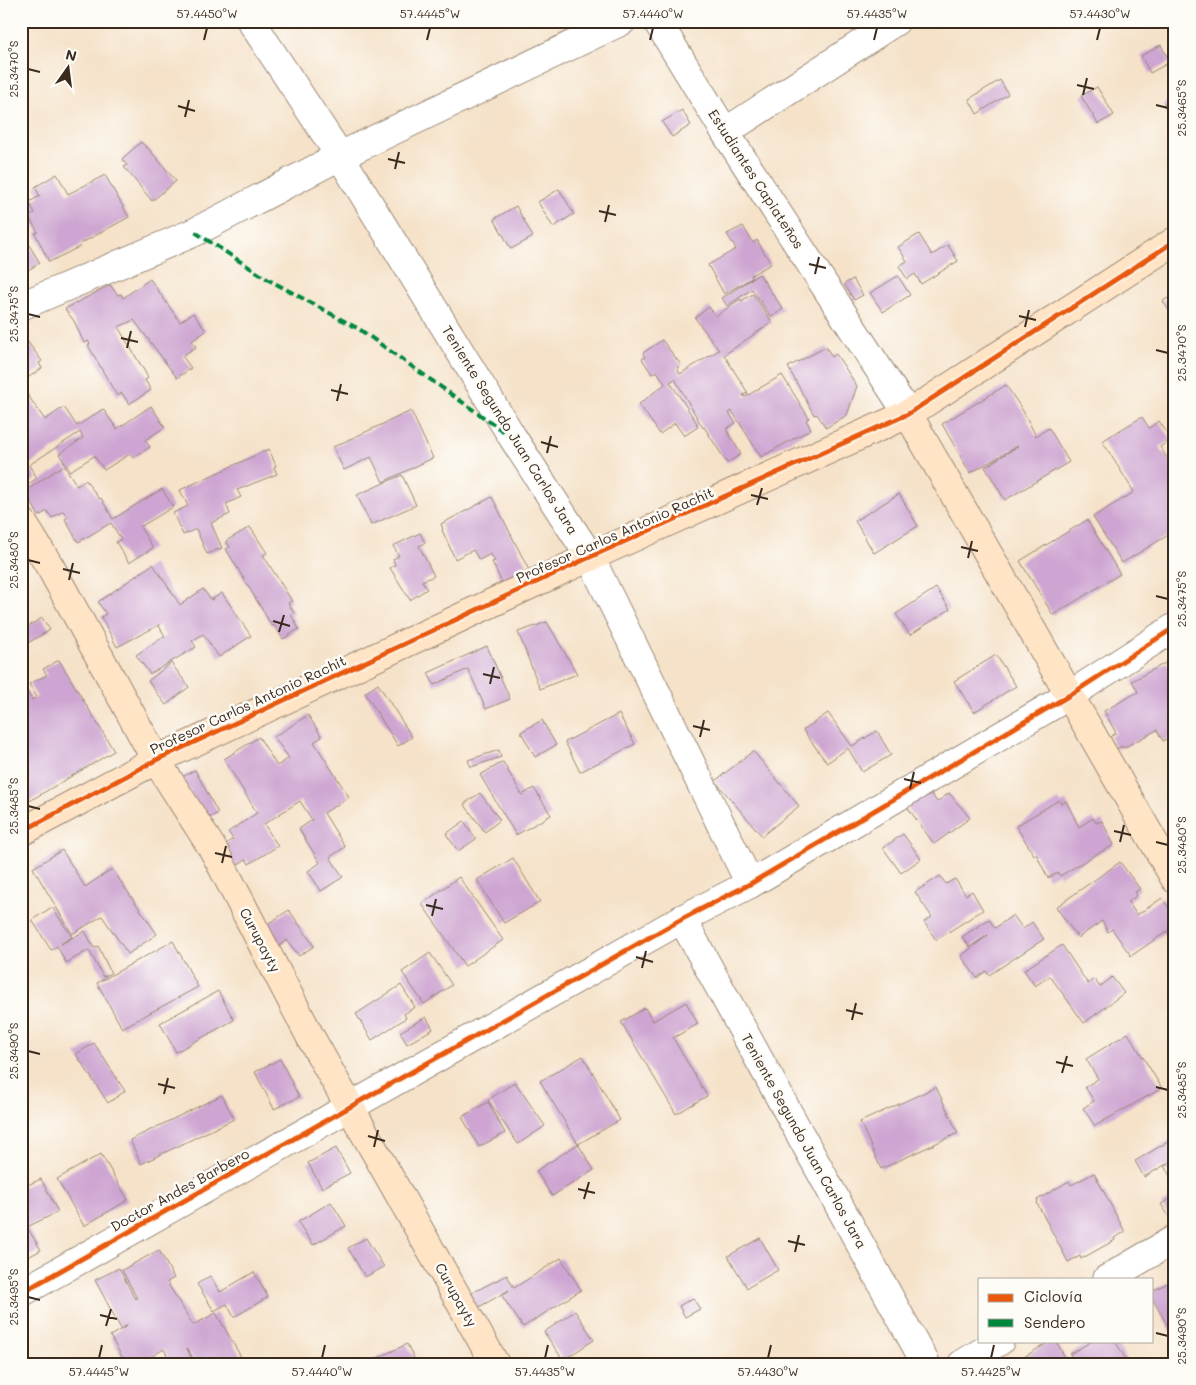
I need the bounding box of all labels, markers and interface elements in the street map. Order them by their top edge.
text: 57.4450°W [177,5,237,21]
text: 57.4445°W [400,5,460,21]
text: 57.4440°W [623,5,683,21]
text: 57.4435°W [847,5,907,21]
text: 57.4430°W [1070,5,1130,21]
text: 25.3470°S [5,40,21,97]
north arrow [42,42,92,92]
text: N [64,44,79,65]
text: 25.3465°S [1173,79,1189,136]
street label: Estudiantes Capiateños [704,105,809,252]
text: 25.3475°S [5,286,21,342]
street label: Teniente Segundo Juan Carlos Jara [438,322,583,538]
text: 25.3470°S [1173,324,1189,381]
street label: Profesor Carlos Antonio Rachit [513,482,717,587]
text: 25.3480°S [5,531,21,589]
text: 25.3475°S [1173,571,1189,627]
street label: Profesor Carlos Antonio Rachit [147,651,349,758]
text: 25.3485°S [5,777,21,834]
text: 25.3480°S [1173,816,1189,874]
street label: Curupayty [236,904,285,975]
text: 25.3490°S [5,1022,21,1080]
street label: Teniente Segundo Juan Carlos Jara [737,1030,872,1252]
text: 25.3485°S [1173,1061,1189,1118]
street label: Doctor Andes Barbero [107,1143,252,1236]
street label: Curupayty [431,1259,482,1330]
text: 25.3495°S [5,1268,21,1325]
legend [978,1278,1154,1342]
text: Ciclovía [1024,1286,1083,1306]
text: 25.3490°S [1173,1307,1189,1365]
text: Sendero [1024,1312,1085,1332]
text: 57.4445°W [69,1363,129,1379]
text: 57.4440°W [292,1363,352,1379]
text: 57.4435°W [515,1363,575,1379]
text: 57.4430°W [738,1363,798,1379]
text: 57.4425°W [961,1363,1021,1379]

